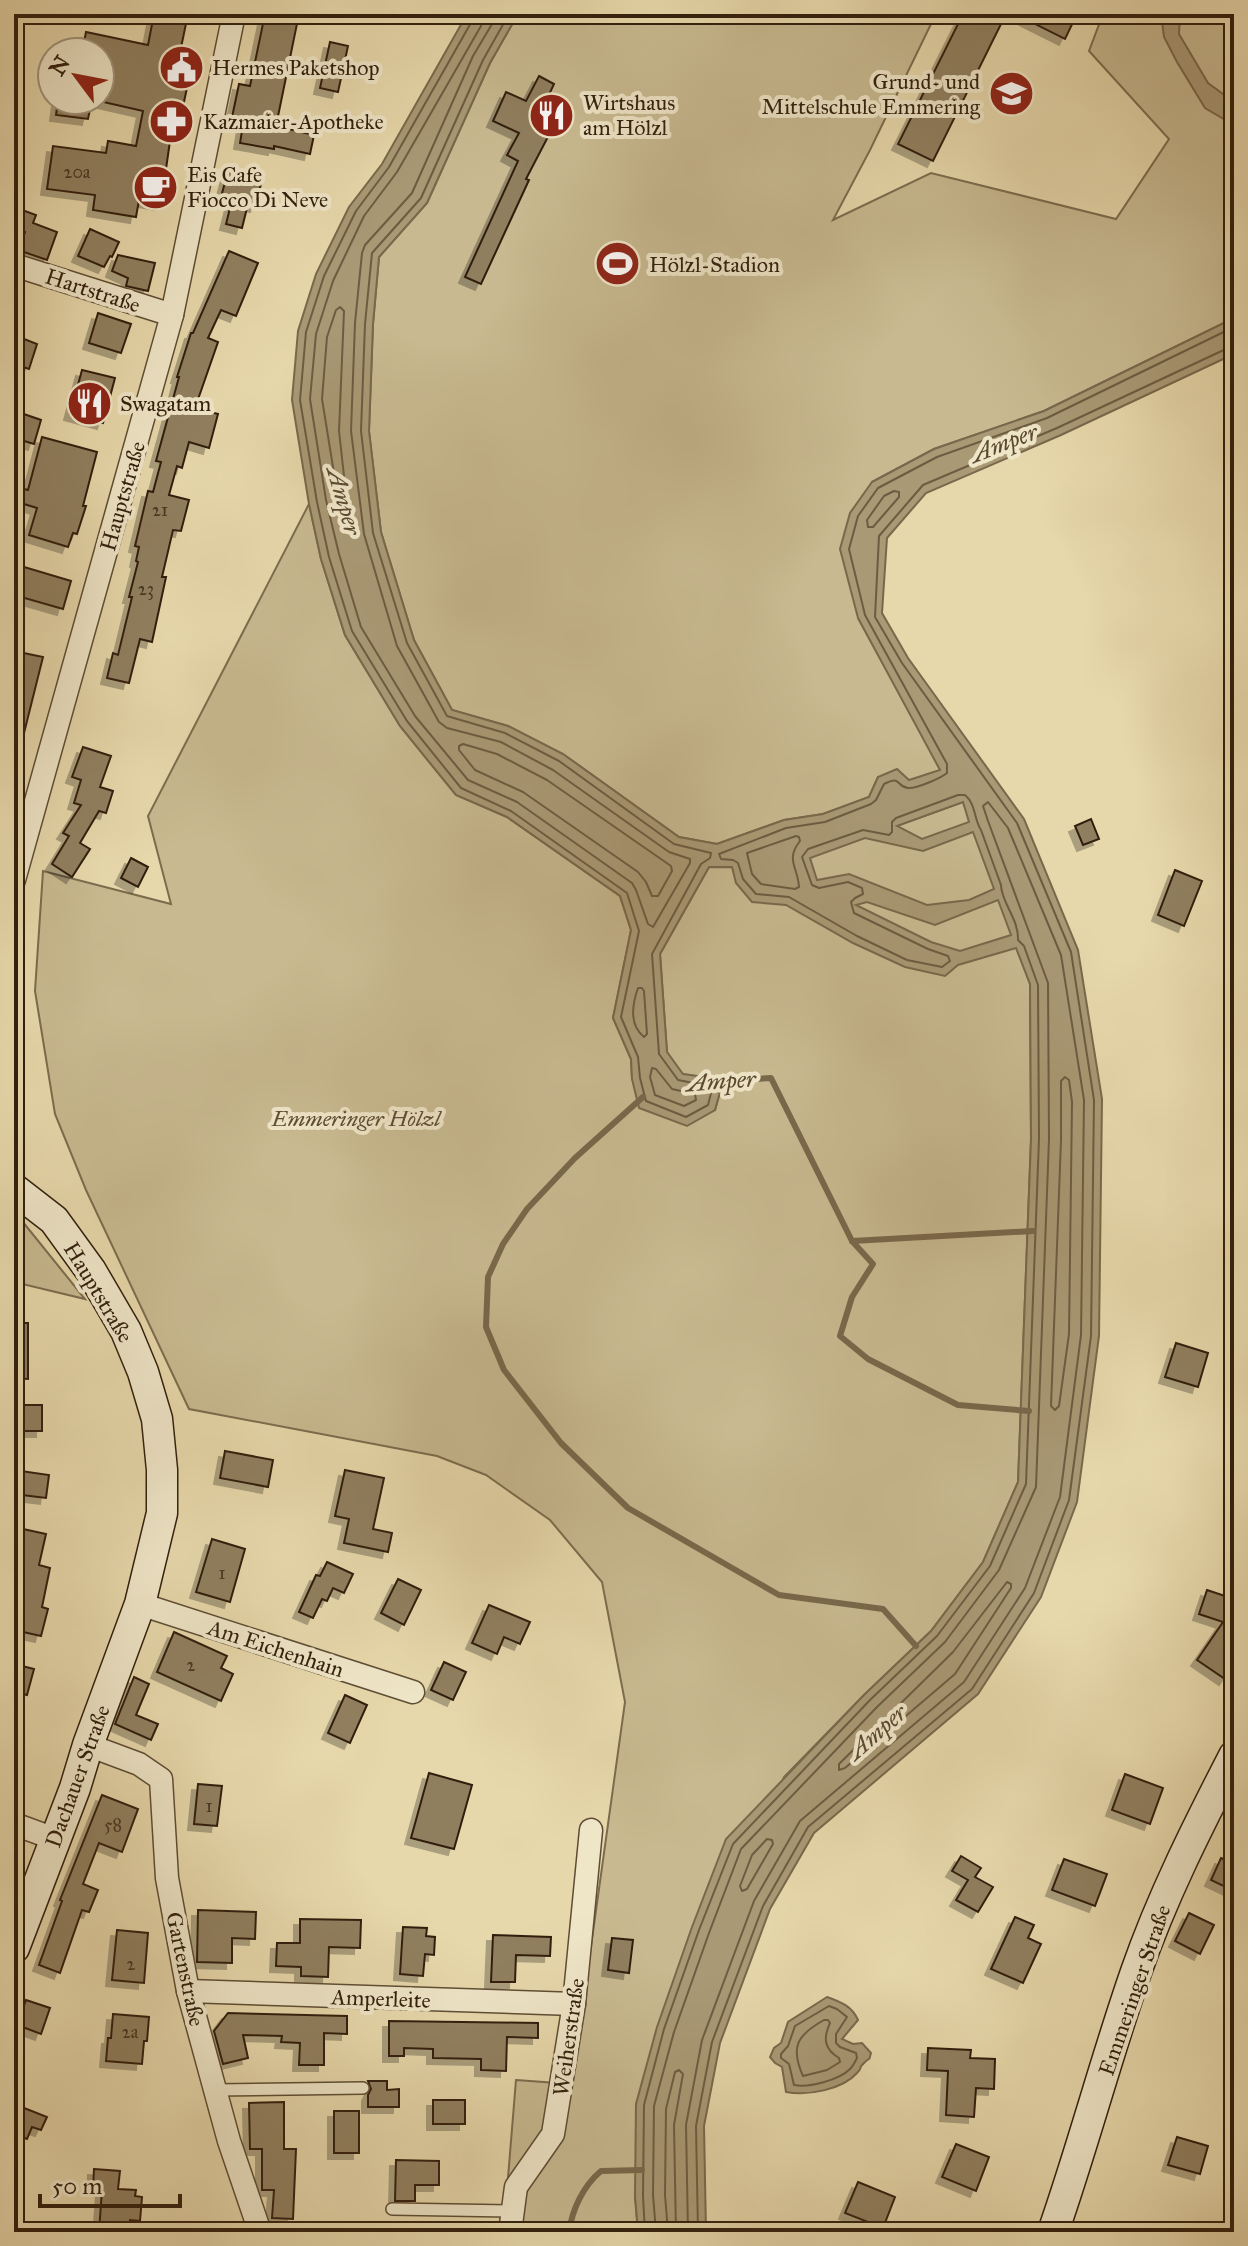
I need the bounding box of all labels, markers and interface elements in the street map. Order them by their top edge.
north arrow [36,36,116,116]
public building icon: Hermes Paketshop [157,43,205,91]
text: N [43,50,76,81]
place label: Hermes Paketshop [212,54,379,81]
place label: Grund- und Mittelschule Emmering [762,68,981,120]
school or university icon: Grund- und Mittelschule Emmering [987,70,1035,118]
place label: Wirtshaus am Hölzl [583,89,675,141]
restaurant icon: Wirtshaus am Hölzl [528,91,576,139]
pharmacy icon: Kazmaier-Apotheke [148,97,196,145]
place label: Kazmaier-Apotheke [203,108,384,135]
house number: 20a [64,161,91,183]
place label: Eis Cafe Fiocco Di Neve [187,161,328,213]
cafe icon: Eis Cafe Fiocco Di Neve [132,163,180,211]
sports icon: Hölzl-Stadion [594,240,642,288]
place label: Hölzl-Stadion [649,251,780,278]
street label: Hartstraße [42,262,144,319]
restaurant icon: Swagatam [65,379,113,427]
place label: Swagatam [120,390,212,417]
water label: Amper [963,416,1044,471]
street label: Hauptstraße [94,438,151,554]
water label: Amper [319,461,369,540]
house number: 21 [152,499,168,521]
house number: 23 [138,578,154,600]
water label: Amper [682,1063,759,1099]
park label: Emmeringer Hölzl [271,1105,443,1132]
street label: Hauptstraße [58,1237,139,1348]
house number: 1 [218,1562,226,1584]
street label: Am Eichenhain [203,1613,348,1683]
house number: 2 [187,1654,196,1676]
water label: Amper [839,1697,915,1768]
street label: Dachauer Straße [39,1701,116,1851]
house number: 1 [205,1795,213,1817]
house number: 58 [104,1814,122,1836]
street label: Emmeringer Straße [1093,1901,1176,2079]
street label: Gartenstraße [160,1909,211,2029]
house number: 2 [127,1953,136,1975]
street label: Weiherstraße [547,1976,590,2098]
street label: Amperleite [330,1983,431,2014]
house number: 2a [122,2021,139,2043]
scale bar [40,2158,180,2208]
text: 50 m [52,2171,102,2201]

